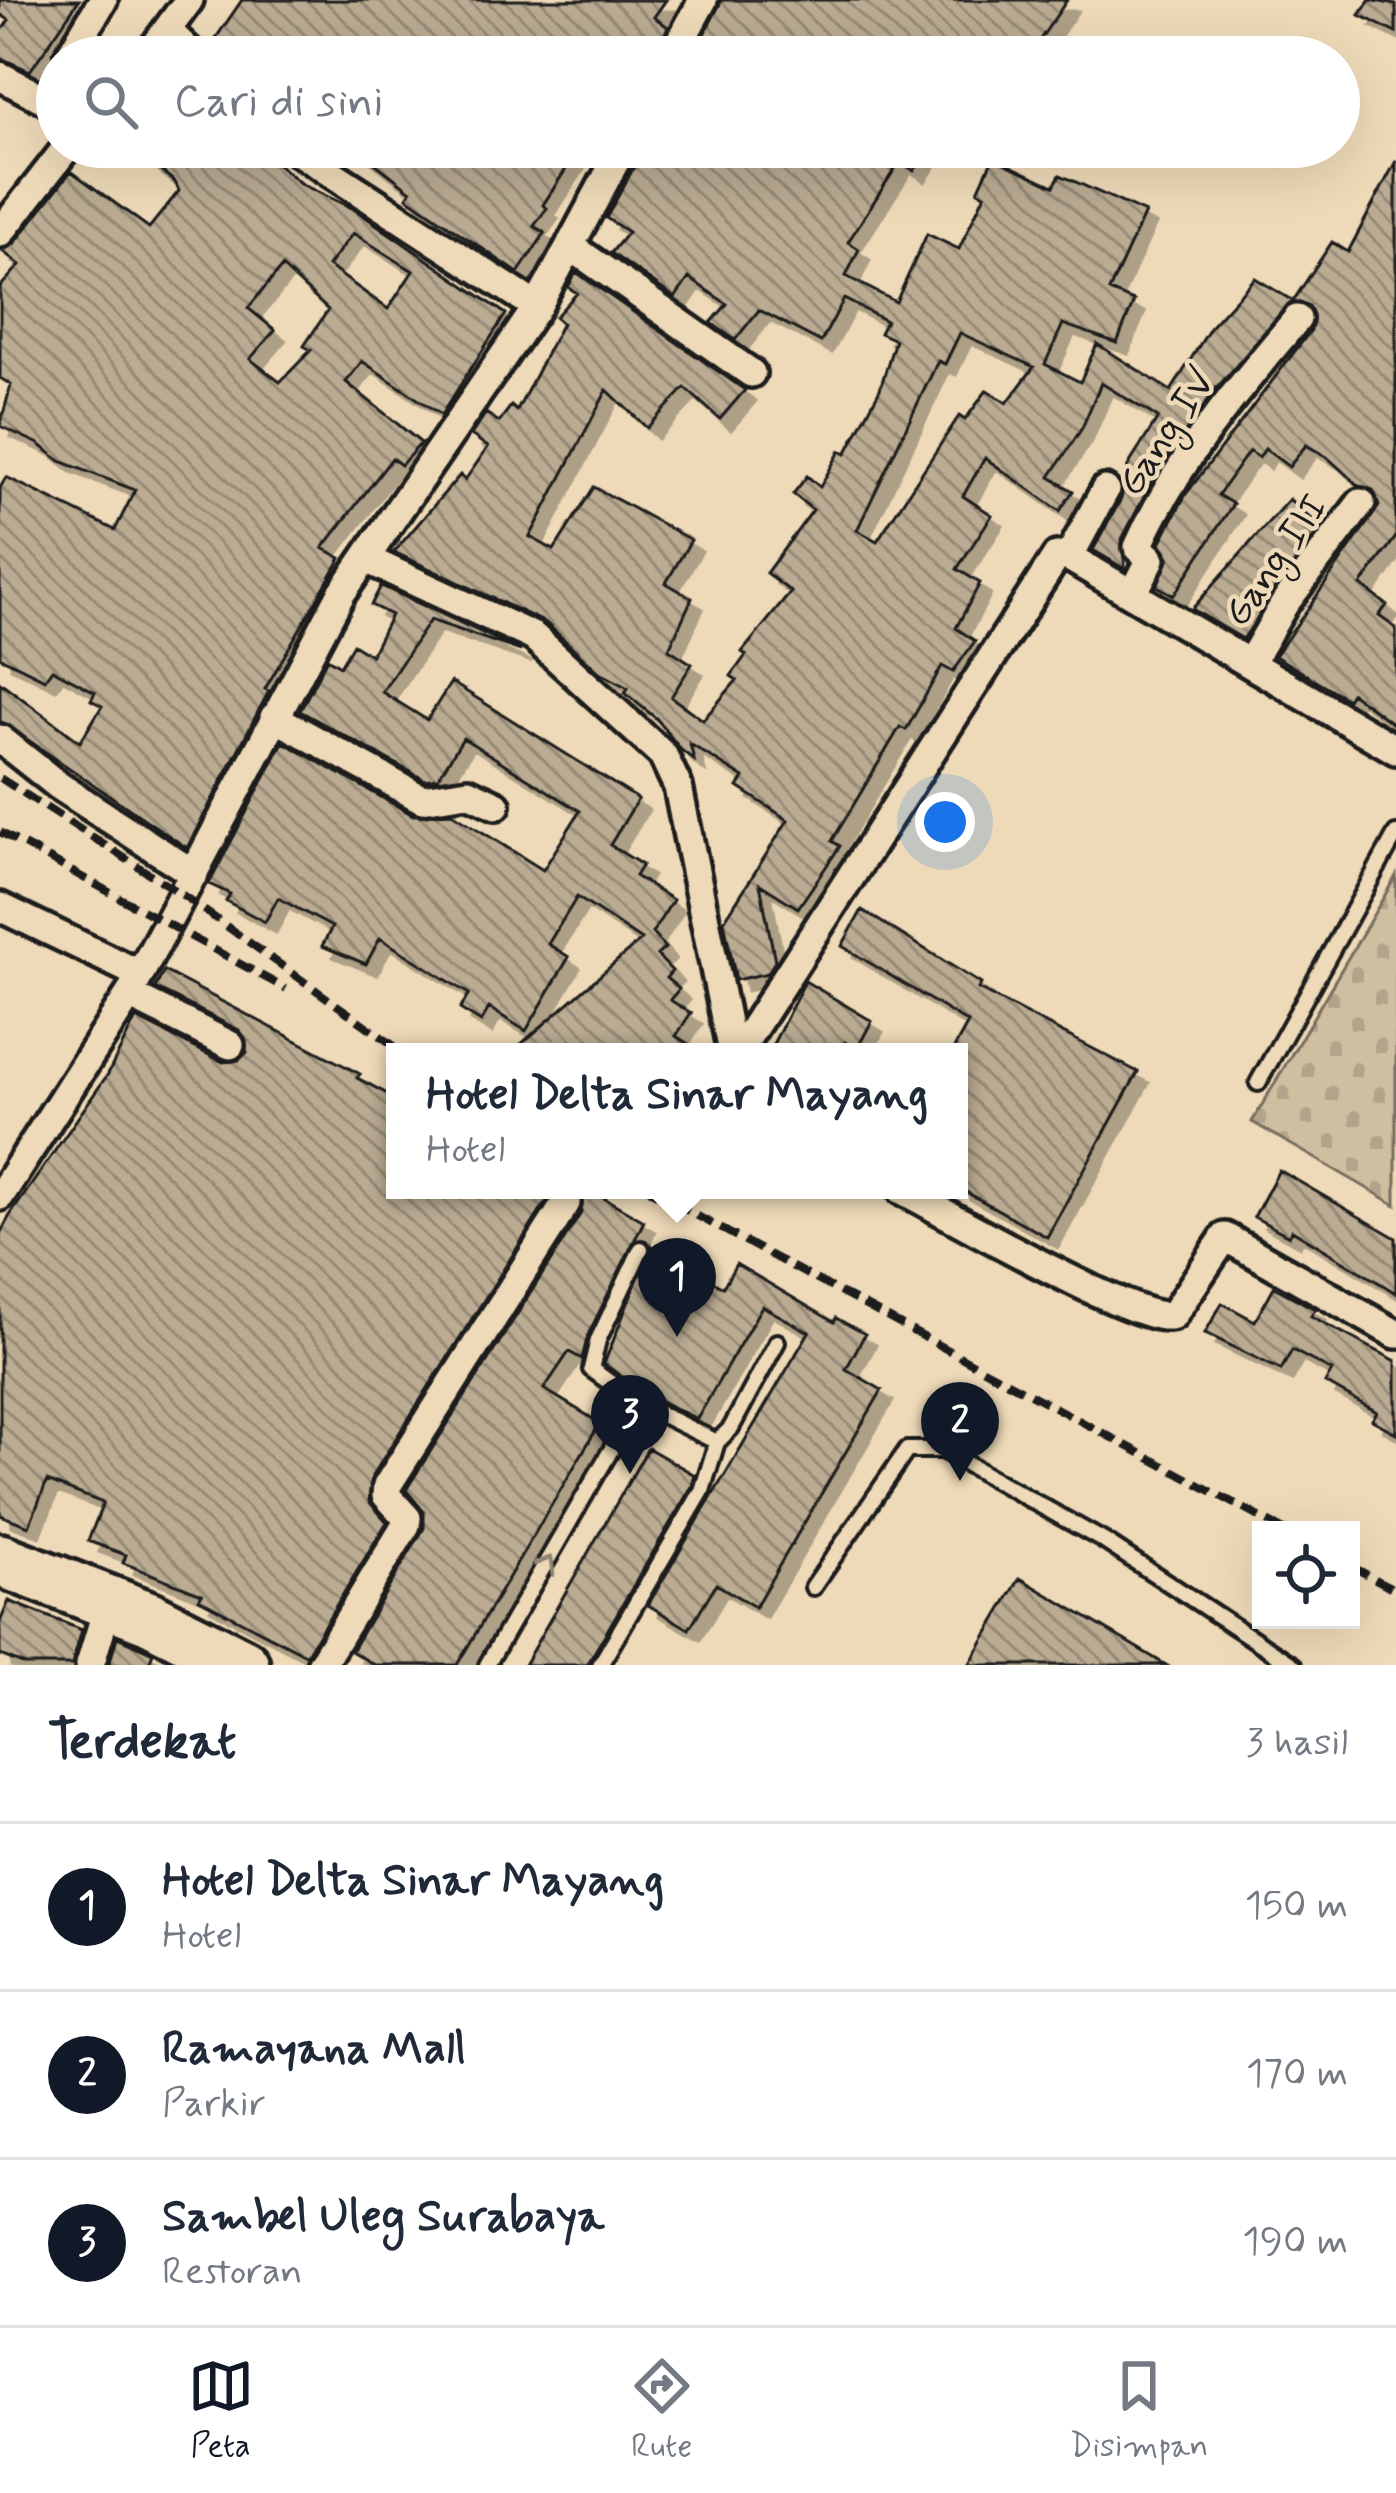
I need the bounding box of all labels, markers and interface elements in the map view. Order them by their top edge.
search box [36,36,1360,168]
icon: search [78,69,144,135]
text: Cari di sini [174,73,383,132]
street label: Gang IV [1107,359,1232,508]
street label: Gang III [1213,485,1343,639]
your location [915,792,975,852]
popup [386,1043,968,1199]
text: Hotel Delta Sinar Mayang [426,1066,928,1125]
text: Hotel [426,1125,505,1176]
pin: 1 [638,1238,716,1337]
pin: 3 [591,1375,669,1474]
pin: 2 [921,1382,999,1481]
map controls [1252,1521,1360,1629]
button: locate [1252,1521,1360,1629]
one-way arrow [532,1555,555,1577]
text: Terdekat [48,1710,236,1776]
text: 3 hasil [1246,1718,1348,1769]
text: Hotel Delta Sinar Mayang [162,1852,664,1911]
text: 1 [78,1881,96,1932]
text: 150 m [1245,1881,1348,1932]
text: Hotel [162,1911,241,1962]
text: Ramayana Mall [162,2020,466,2079]
text: 2 [77,2049,97,2100]
text: 170 m [1246,2049,1348,2100]
text: Parkir [162,2079,266,2130]
text: Sambel Uleg Surabaya [162,2188,604,2247]
text: 3 [78,2217,96,2268]
text: 190 m [1242,2217,1348,2268]
text: Restoran [162,2247,302,2298]
tab: Peta [188,2353,254,2469]
tab: Rute [629,2353,695,2469]
tab: Disimpan [1070,2353,1208,2469]

